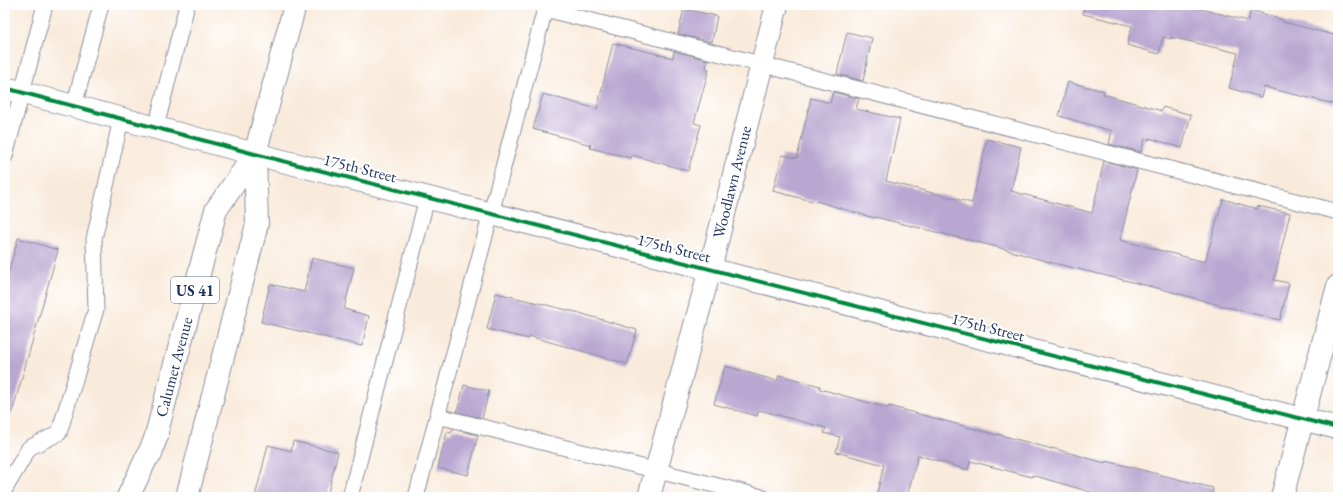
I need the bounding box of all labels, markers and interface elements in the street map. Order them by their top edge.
street label: Woodlawn Avenue [708,123,756,241]
street label: 175th Street [321,149,399,187]
street label: 175th Street [635,229,713,267]
road number: US 41 [171,277,219,303]
street label: 175th Street [949,308,1027,346]
street label: Calumet Avenue [151,315,197,419]

